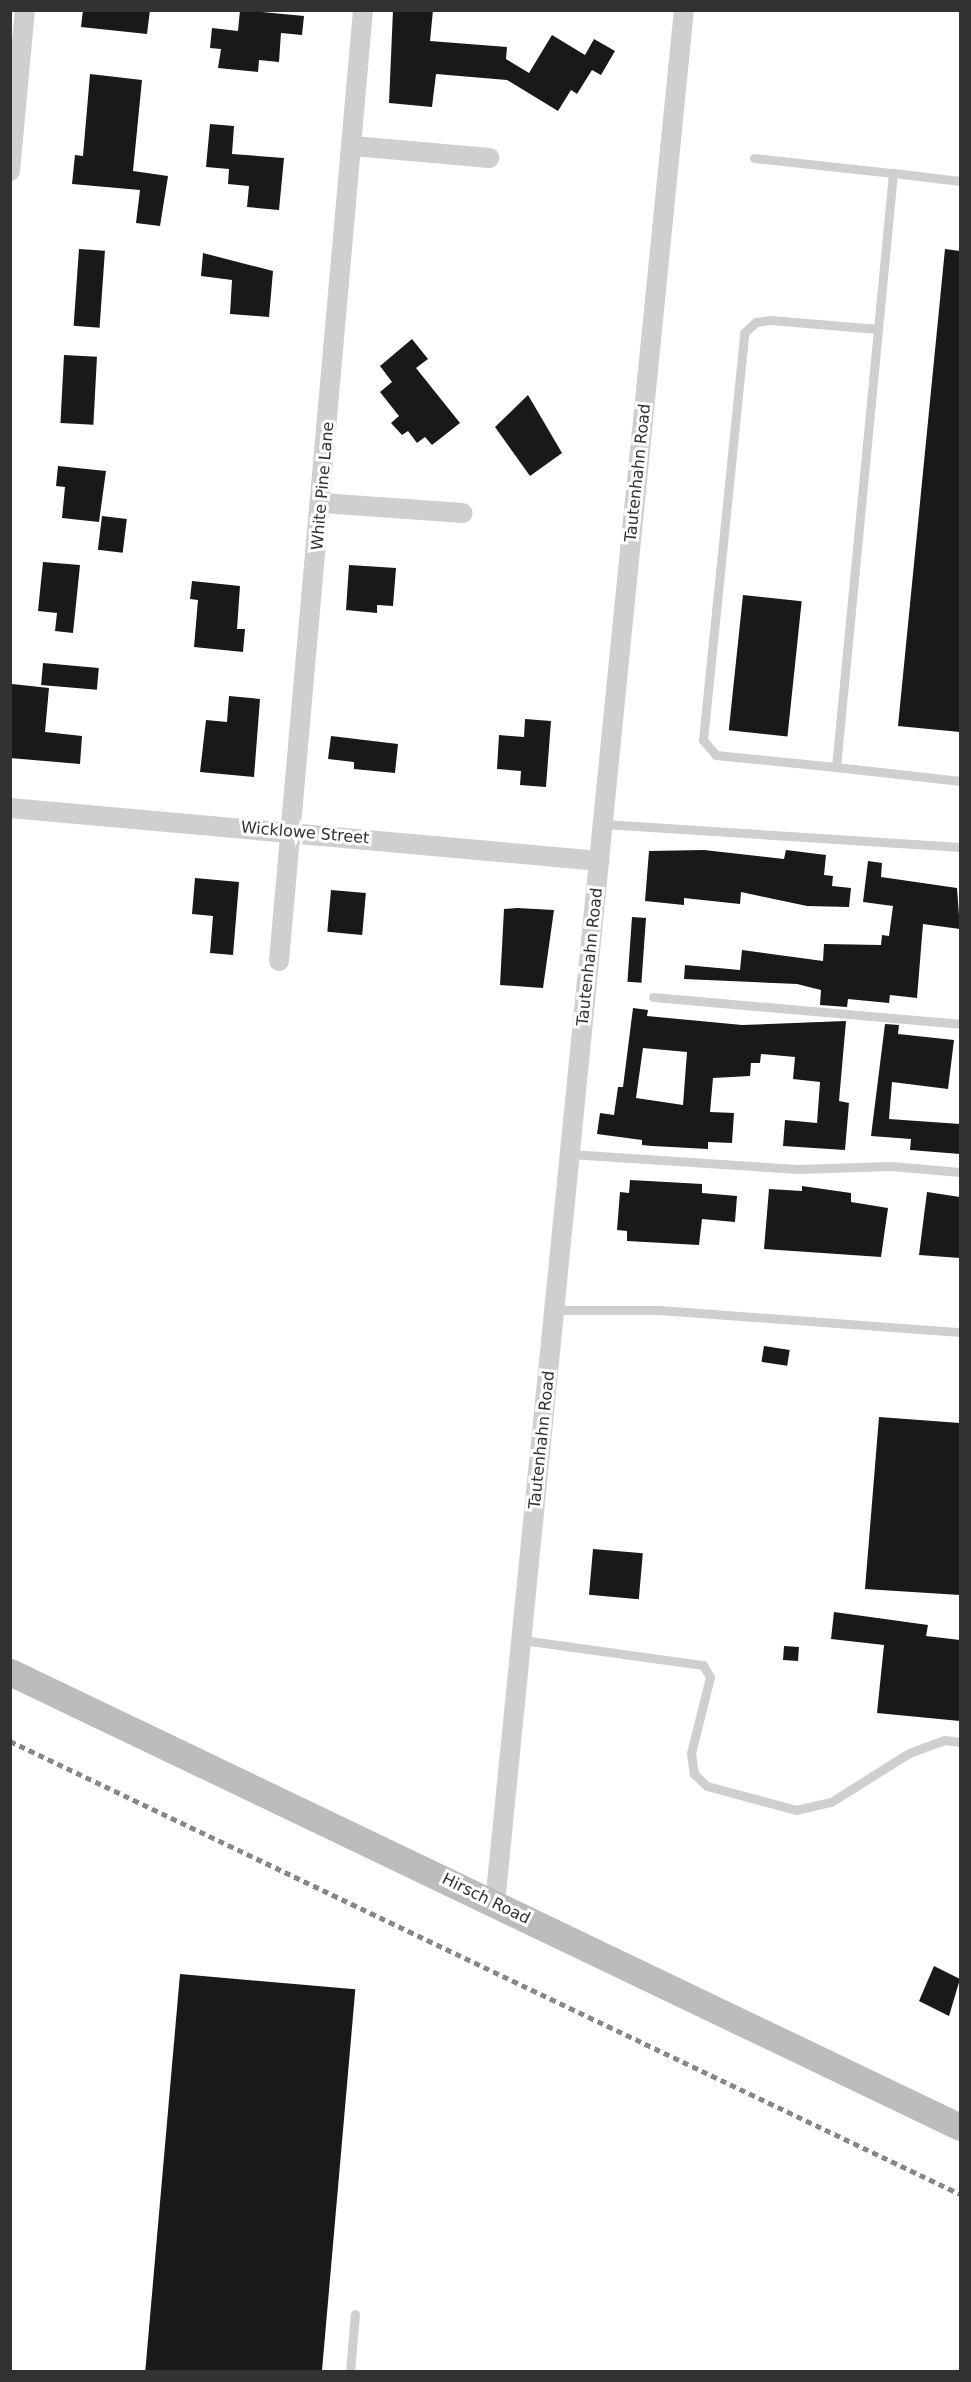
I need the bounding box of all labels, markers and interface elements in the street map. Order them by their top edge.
street label: Tautenhahn Road [621,403,655,543]
street label: White Pine Lane [308,421,338,551]
street label: Wicklowe Street [240,818,370,848]
street label: Tautenhahn Road [573,887,607,1027]
street label: Tautenhahn Road [525,1370,559,1510]
street label: Hirsch Road [439,1869,533,1929]

